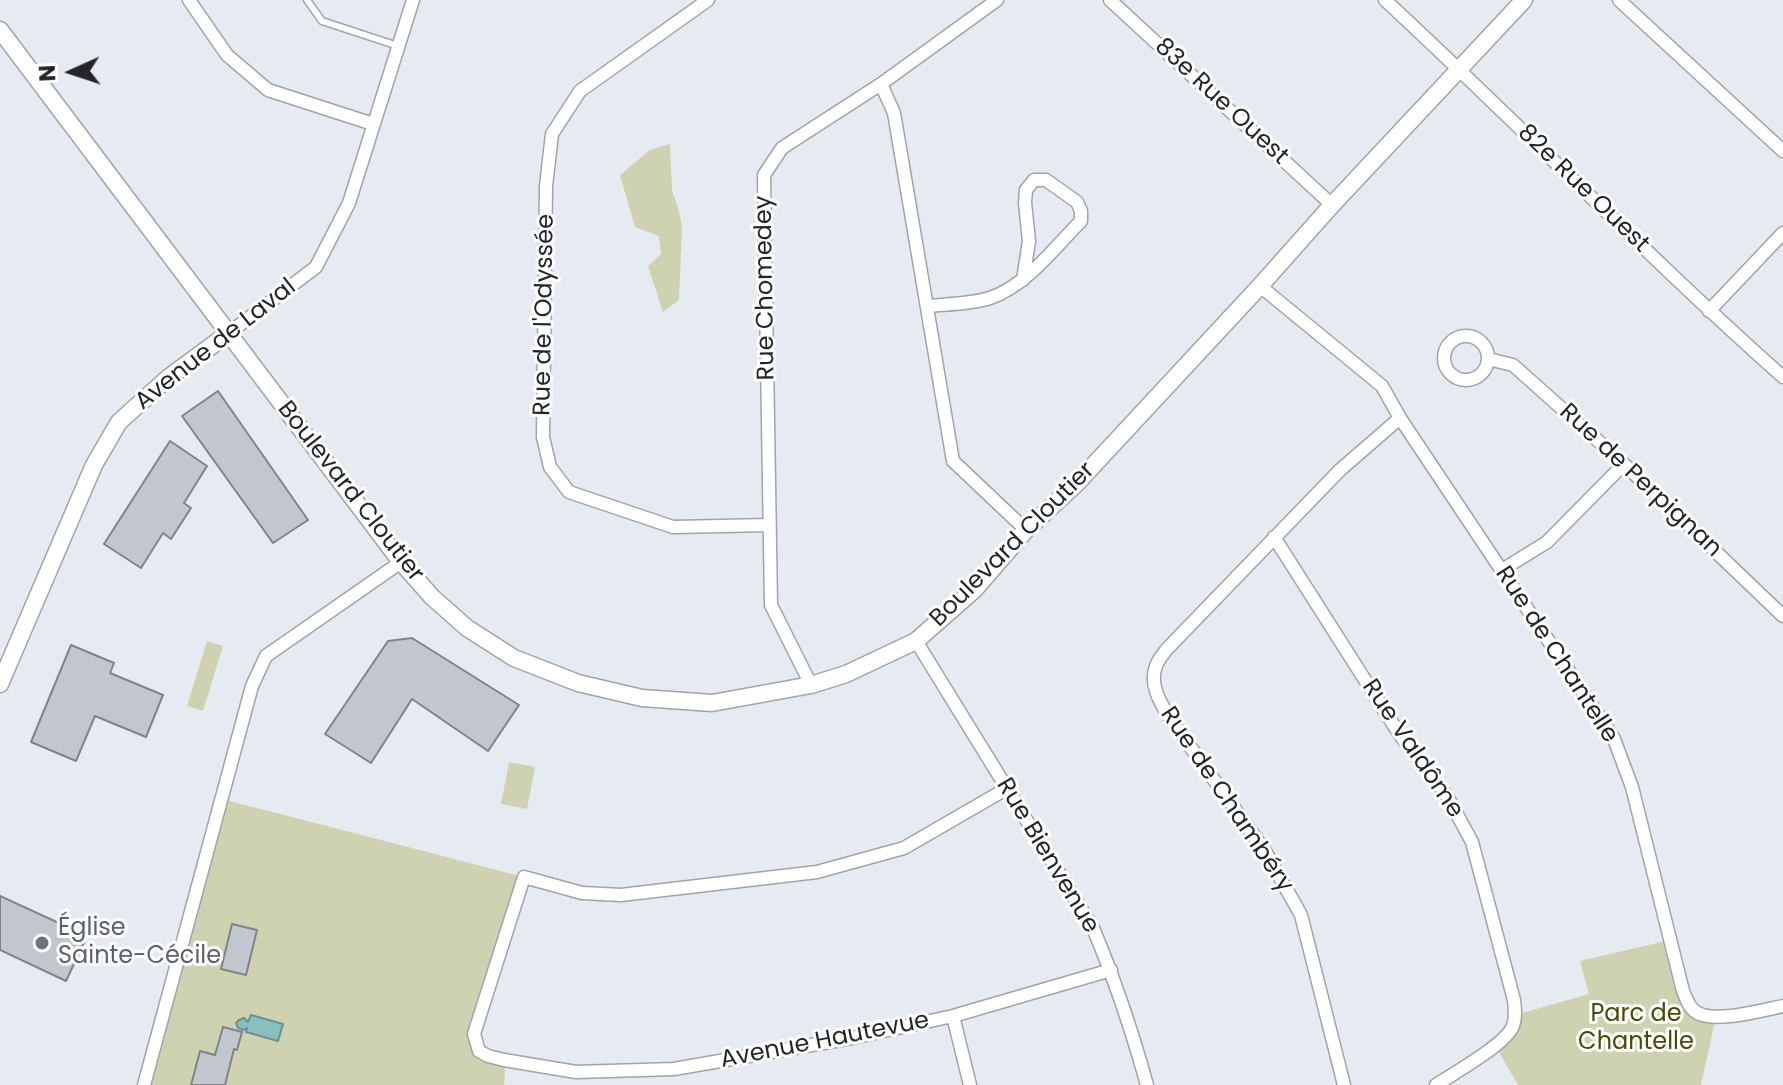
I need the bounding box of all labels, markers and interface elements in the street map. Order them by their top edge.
north arrow [32,32,112,112]
street label: 83e Rue Ouest [1148,33,1294,171]
text: N [32,64,63,82]
street label: 82e Rue Ouest [1511,119,1655,259]
street label: Rue Chomedey [750,195,782,381]
street label: Rue de l'Odyssée [529,214,561,416]
street label: Avenue de Laval [130,273,302,417]
street label: Boulevard Cloutier [271,396,429,588]
street label: Rue de Perpignan [1553,398,1727,564]
street label: Boulevard Cloutier [925,457,1101,633]
street label: Rue de Chantelle [1488,561,1624,749]
street label: Rue Valdôme [1355,674,1469,824]
street label: Rue de Chambéry [1153,702,1299,898]
street label: Rue Bienvenue [989,773,1105,939]
place label: Église Sainte-Cécile [58,915,221,971]
marker: Église Sainte-Cécile [33,934,51,952]
park label: Parc de Chantelle [1578,1001,1694,1057]
street label: Avenue Hautevue [718,1007,932,1075]

